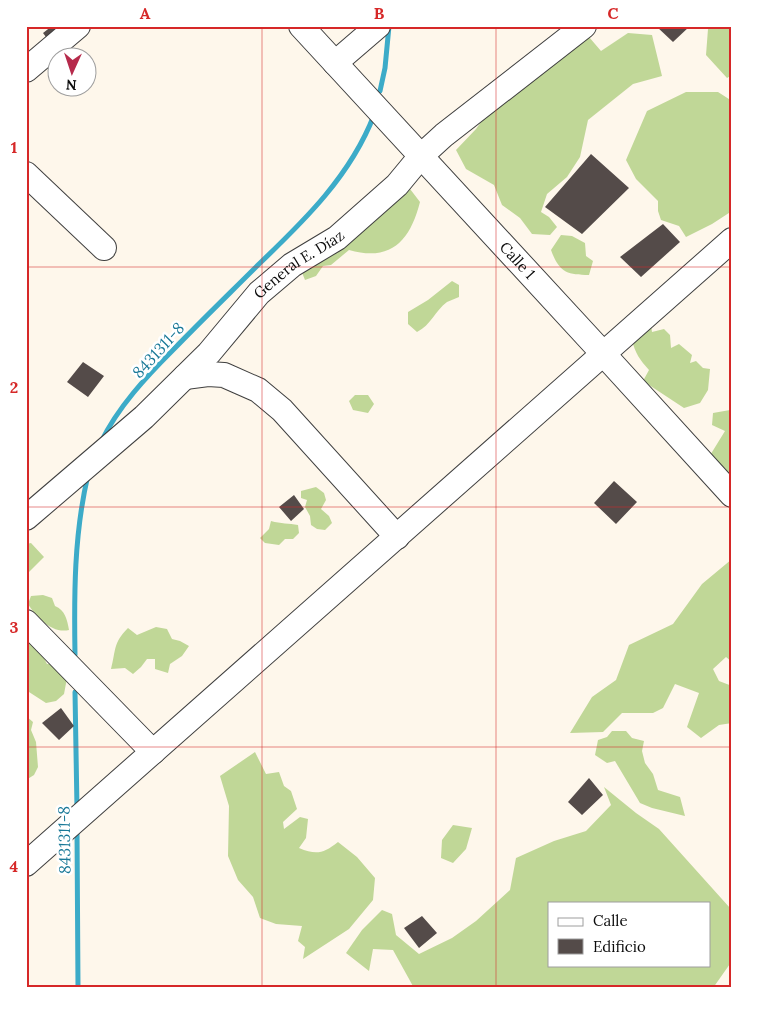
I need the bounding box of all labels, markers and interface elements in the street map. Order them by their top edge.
text: A [140,3,151,23]
text: B [374,3,385,23]
text: C [607,3,619,23]
north arrow [48,48,98,98]
text: N [65,76,77,94]
text: 1 [11,137,17,157]
street label: General E. Díaz [249,226,348,302]
street label: Calle 1 [496,238,540,283]
water label: 8431311-8 [128,318,188,382]
text: 2 [10,377,18,397]
text: 3 [10,617,19,637]
water label: 8431311-8 [53,806,75,874]
text: 4 [10,856,19,876]
legend [548,902,710,966]
text: Calle [593,911,628,930]
text: Edificio [593,937,646,956]

